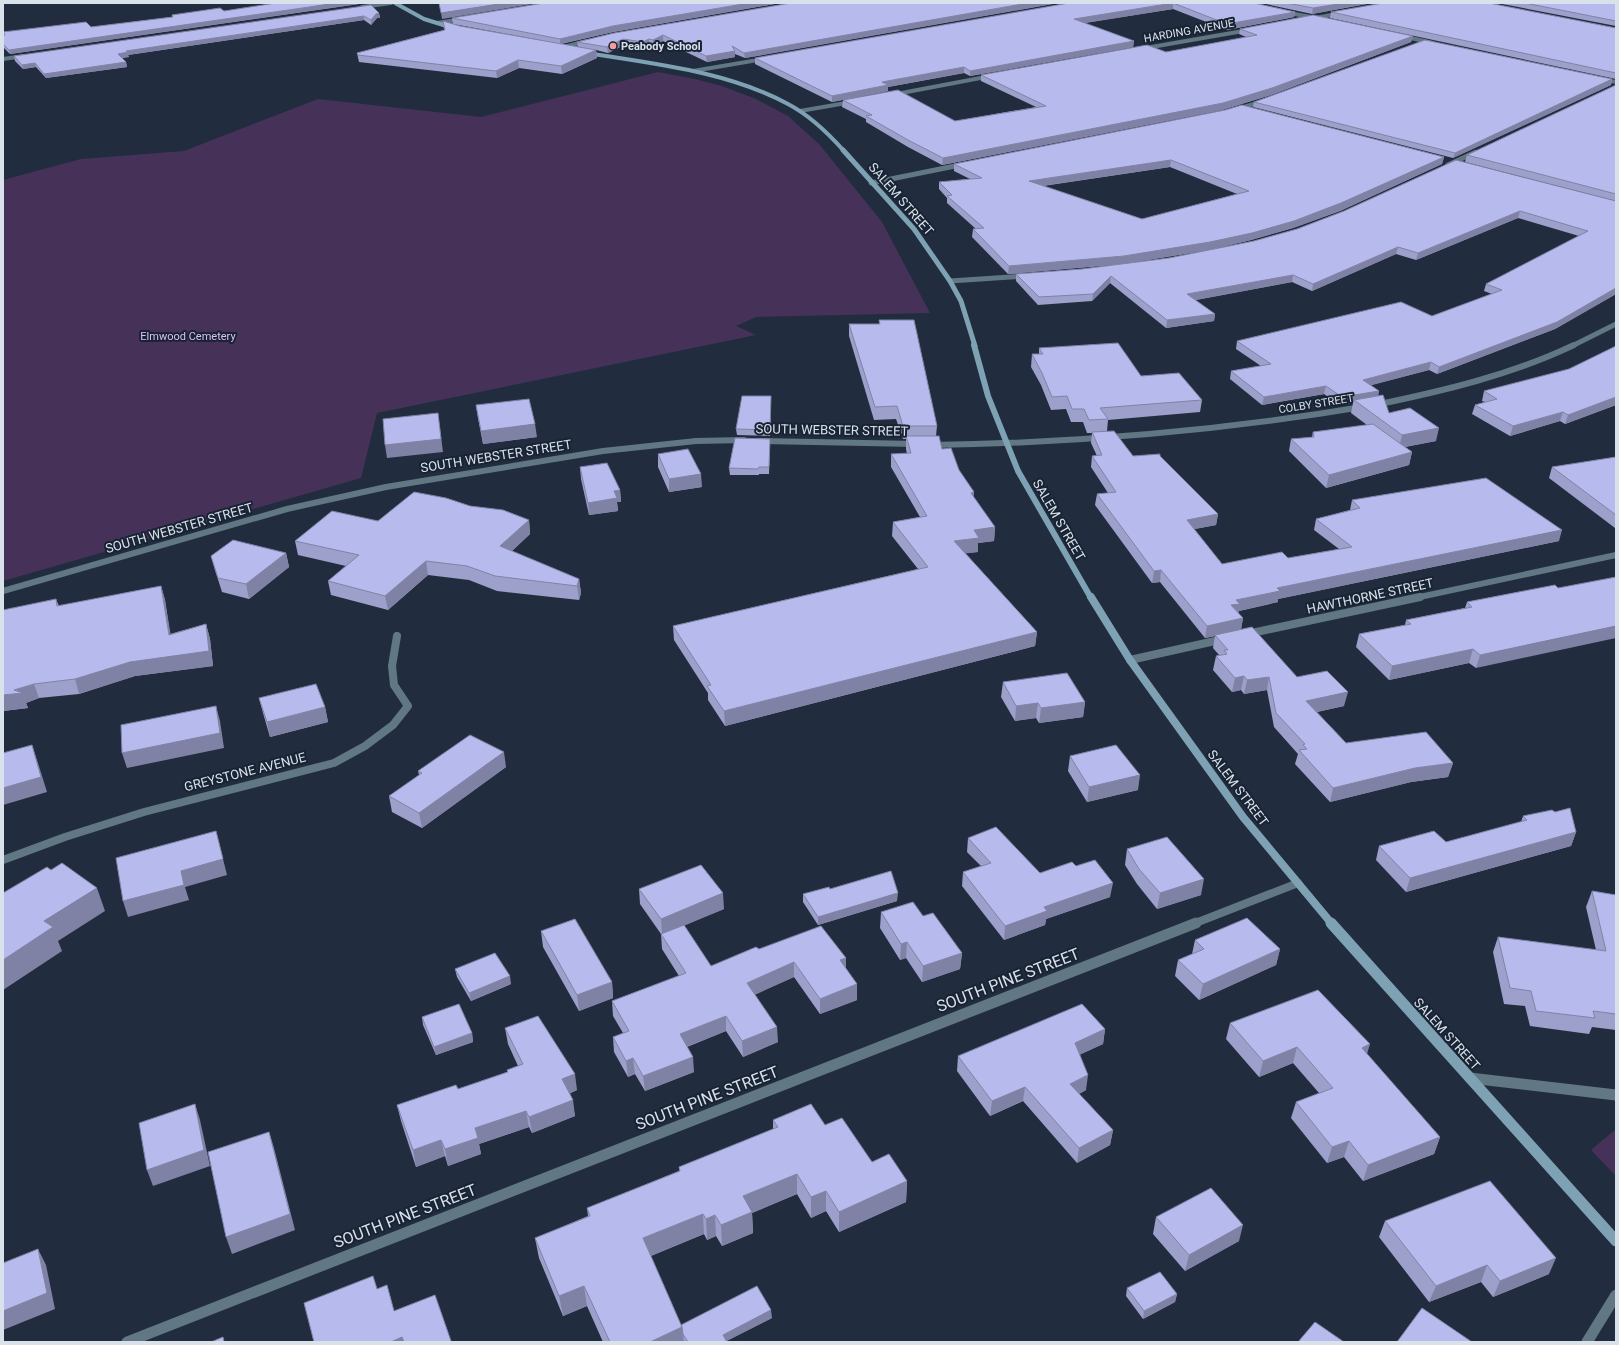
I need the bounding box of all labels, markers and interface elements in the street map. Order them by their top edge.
street label: HARDING AVENUE [1143,17,1235,45]
place label: Peabody School [621,40,701,53]
marker: Peabody School [608,41,618,51]
street label: SALEM STREET [865,160,937,239]
park label: Elmwood Cemetery [140,330,236,343]
street label: COLBY STREET [1278,392,1355,416]
street label: SOUTH WEBSTER STREET [756,421,909,439]
street label: SOUTH WEBSTER STREET [419,437,573,475]
street label: SALEM STREET [1030,477,1088,563]
street label: SOUTH WEBSTER STREET [104,500,255,556]
street label: HAWTHORNE STREET [1305,575,1435,617]
street label: SALEM STREET [1205,747,1272,829]
street label: GREYSTONE AVENUE [183,750,307,794]
street label: SOUTH PINE STREET [934,944,1083,1016]
street label: SALEM STREET [1411,995,1483,1073]
street label: SOUTH PINE STREET [633,1062,782,1134]
street label: SOUTH PINE STREET [331,1180,480,1252]

